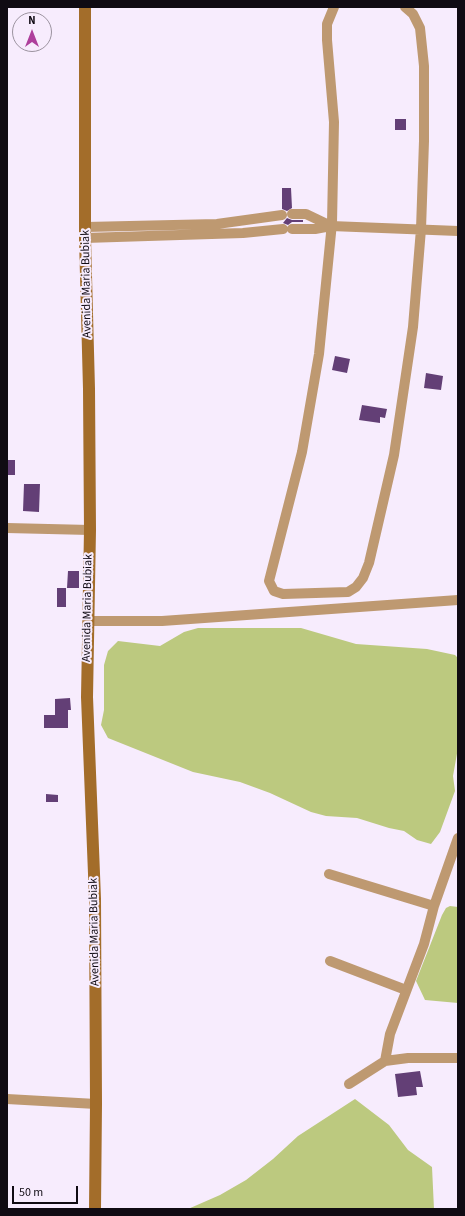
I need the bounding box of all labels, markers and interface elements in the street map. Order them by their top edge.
north arrow [12,12,52,52]
text: N [28,13,36,28]
street label: Avenida Maria Bubiak [79,230,95,338]
street label: Avenida Maria Bubiak [80,554,96,662]
street label: Avenida Maria Bubiak [87,878,103,986]
scale bar [14,1178,80,1204]
text: 50 m [19,1184,43,1201]

